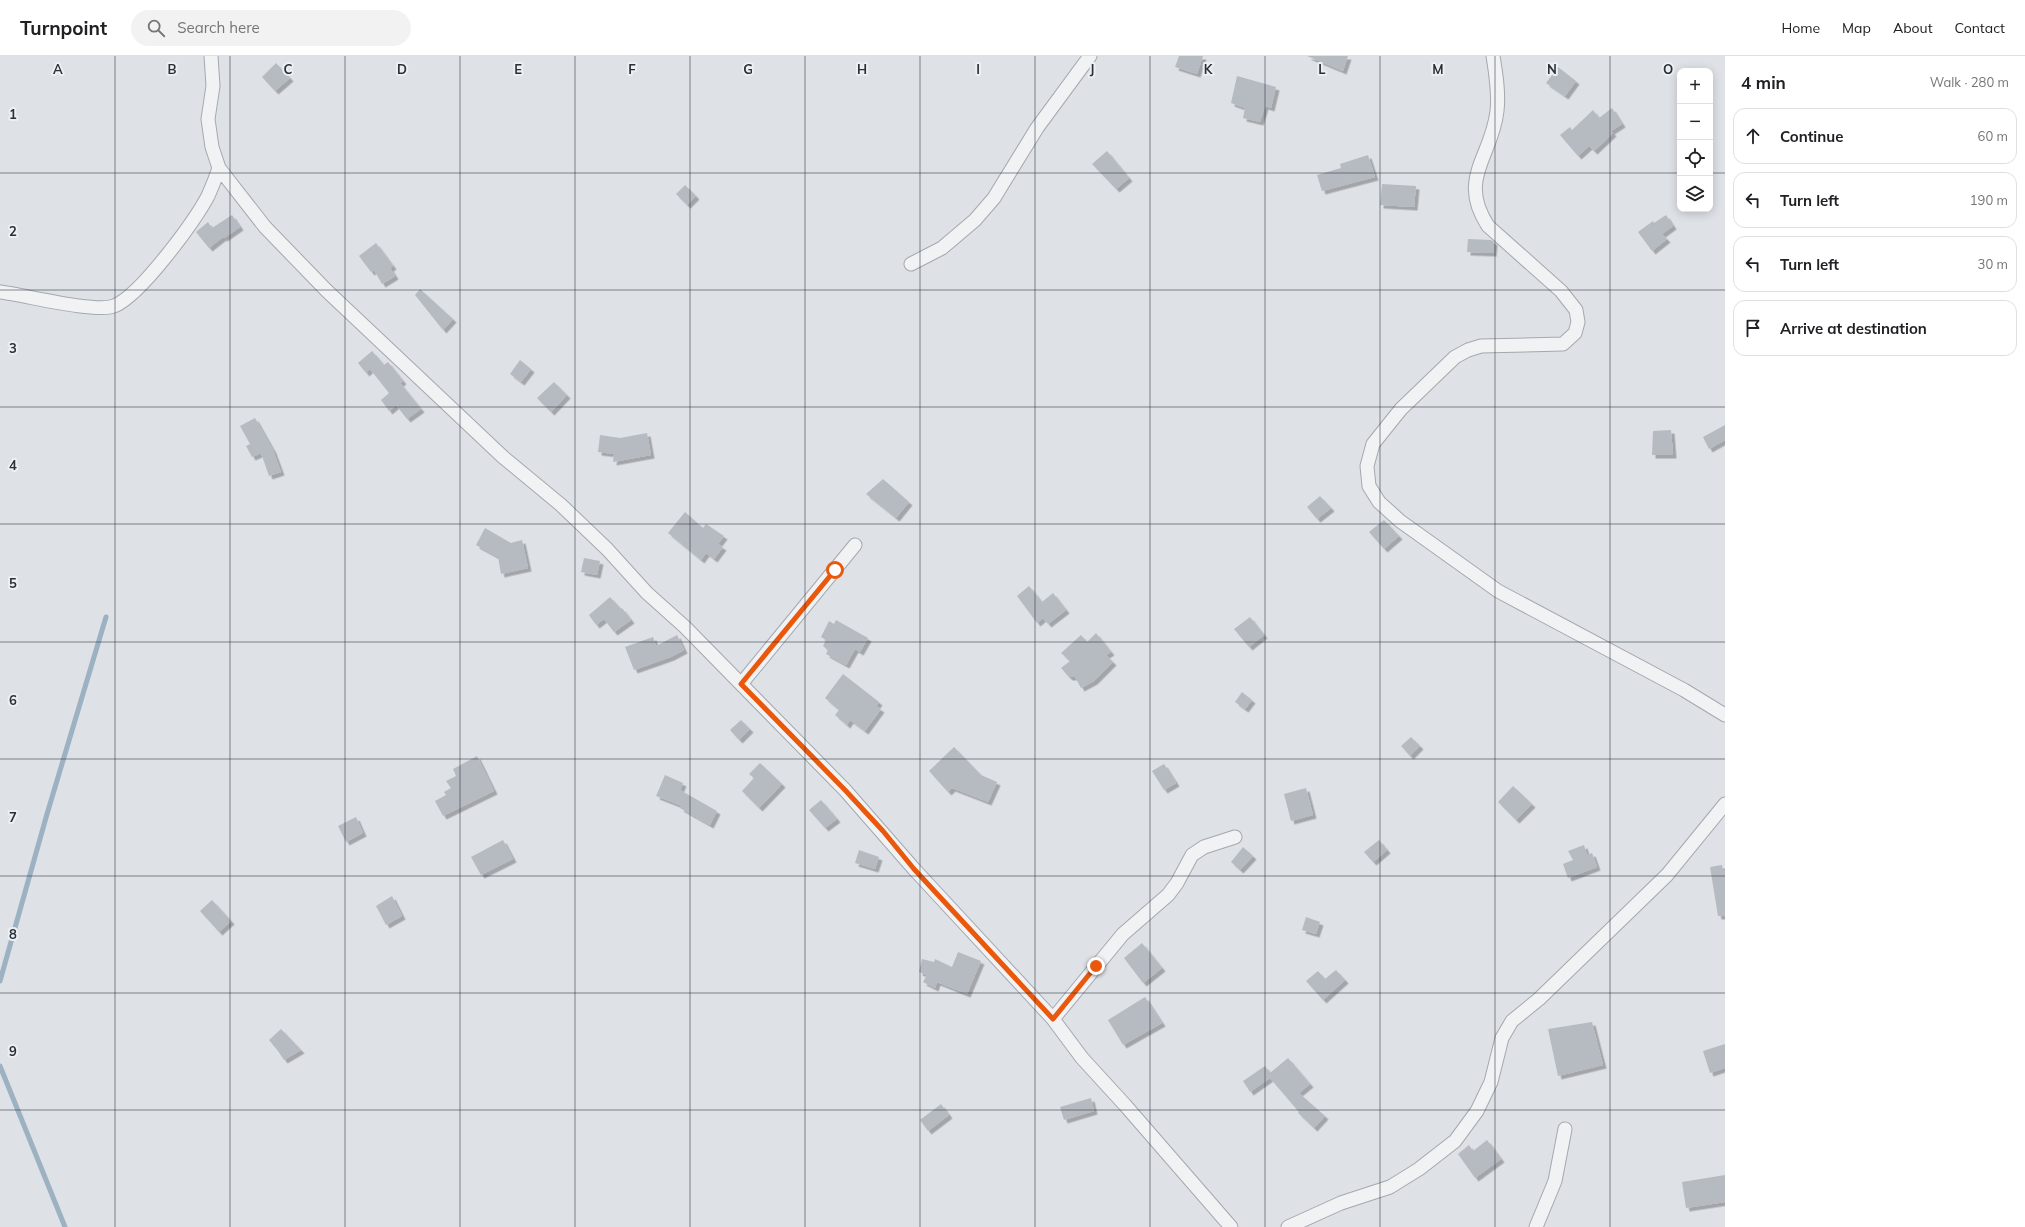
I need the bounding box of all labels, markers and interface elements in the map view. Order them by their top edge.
search box [131,10,411,46]
text: Turnpoint [20,16,107,40]
icon: search [145,17,167,39]
text: Search here [177,18,260,37]
text: Home [1781,19,1820,37]
text: Map [1842,19,1871,37]
text: About [1893,19,1933,37]
text: Contact [1955,19,2005,37]
text: A [53,61,63,77]
text: B [168,61,177,77]
text: C [284,61,293,77]
text: D [397,61,407,77]
text: E [514,61,522,77]
text: F [628,61,636,77]
text: G [743,61,753,77]
text: H [857,61,867,77]
text: I [976,61,980,77]
text: J [1090,61,1094,77]
text: K [1204,61,1214,77]
text: L [1318,61,1326,77]
text: M [1432,61,1444,77]
text: N [1547,61,1557,77]
text: O [1663,61,1673,77]
map controls [1677,68,1713,212]
button: + [1677,68,1713,104]
text: 4 min [1741,72,1786,93]
text: Walk · 280 m [1930,74,2009,90]
button: − [1677,104,1713,140]
text: 1 [9,106,17,122]
icon: ahead [1742,125,1764,147]
text: Continue [1780,127,1843,146]
text: 60 m [1978,128,2008,144]
button: locate [1677,140,1713,176]
button: layers [1677,176,1713,212]
icon: left [1742,189,1764,211]
text: Turn left [1780,191,1839,210]
text: 190 m [1970,192,2008,208]
text: 2 [9,223,17,239]
icon: left [1742,253,1764,275]
text: Turn left [1780,255,1839,274]
text: 30 m [1978,256,2008,272]
icon: arrive [1742,317,1764,339]
text: Arrive at destination [1780,319,1927,338]
text: 3 [9,340,17,356]
text: 4 [9,457,17,473]
route start [826,561,844,579]
text: 5 [9,575,17,591]
text: 6 [9,692,17,708]
text: 7 [9,809,17,825]
text: 8 [9,926,17,942]
route end [1087,957,1105,975]
text: 9 [9,1043,17,1059]

